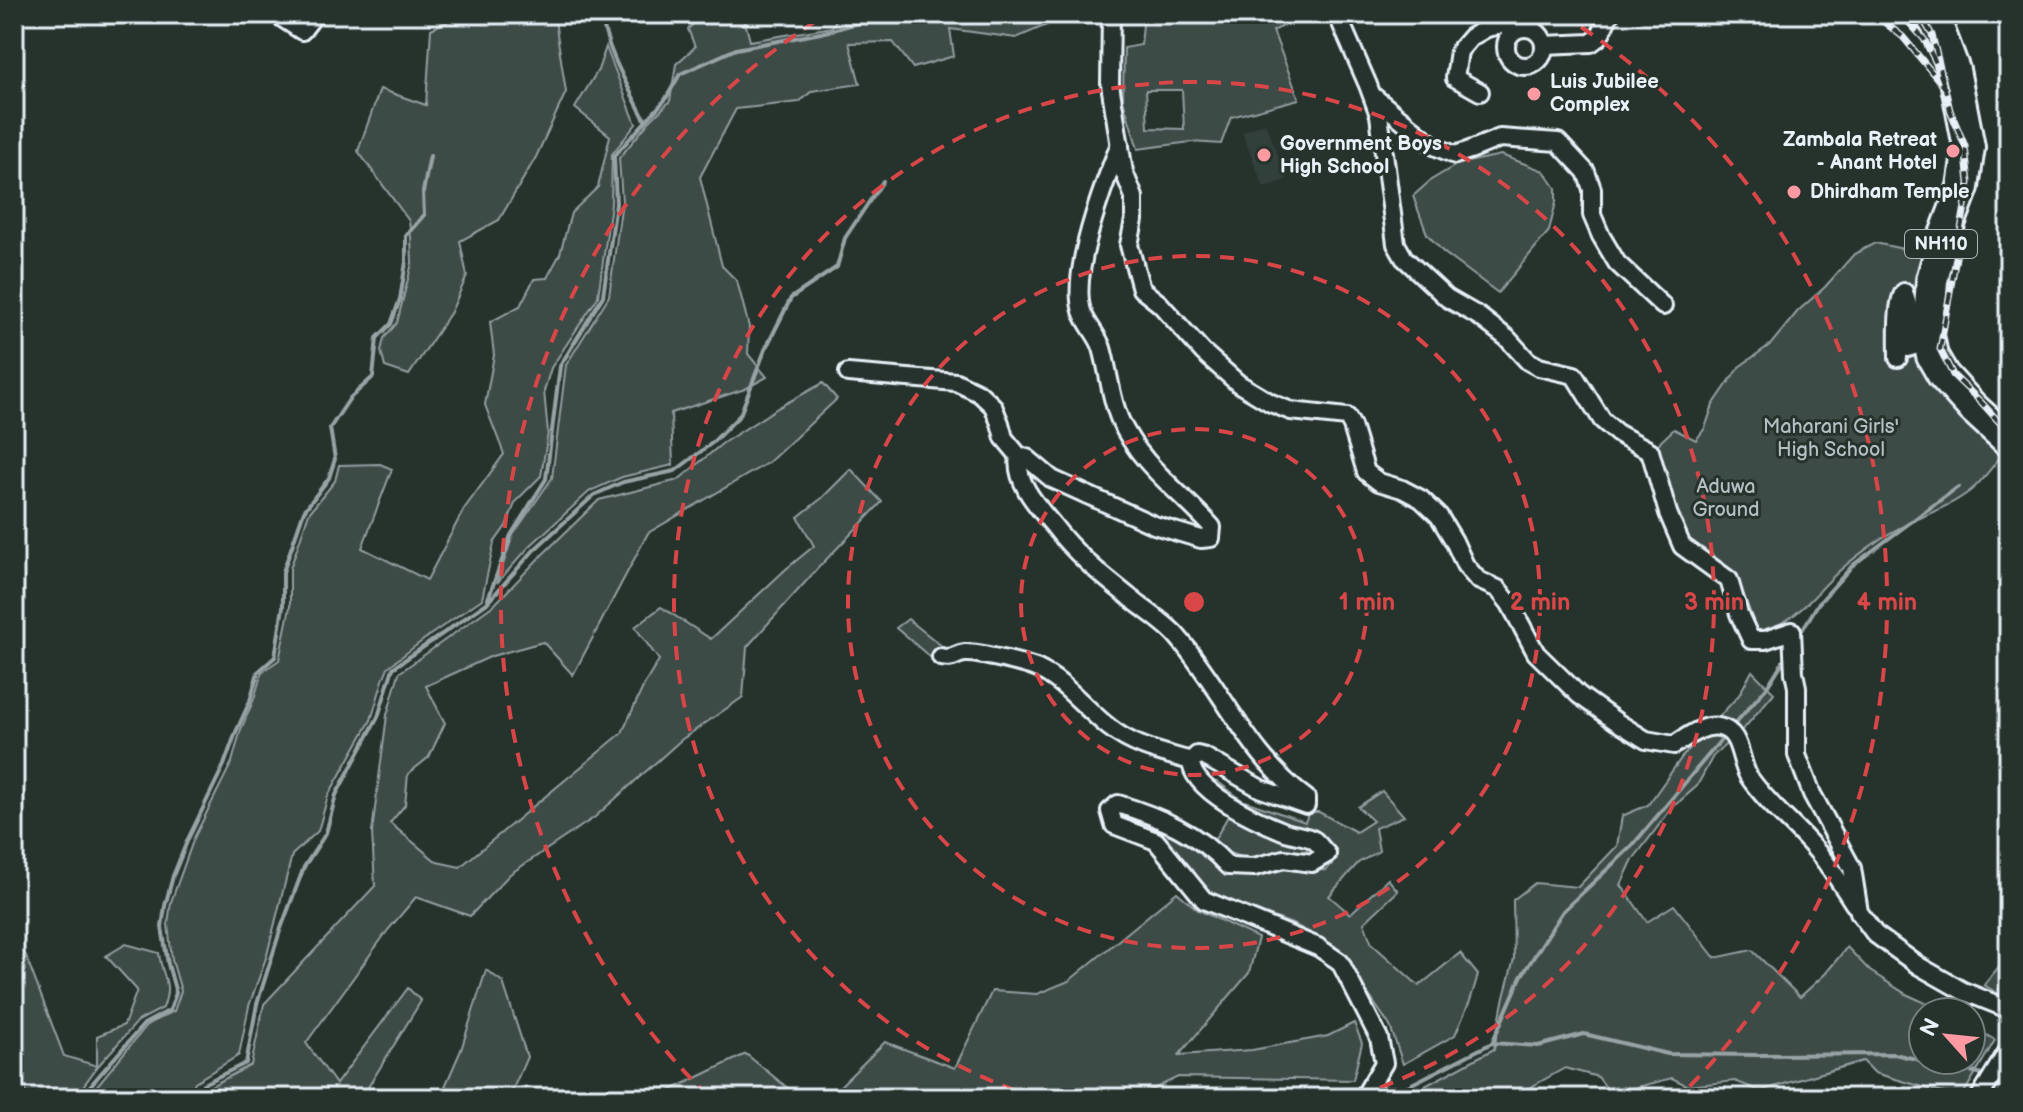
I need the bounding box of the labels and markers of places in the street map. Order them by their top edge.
place label: Luis Jubilee Complex [1550,70,1659,117]
marker: Luis Jubilee Complex [1525,85,1543,103]
place label: Zambala Retreat - Anant Hotel [1783,128,1937,175]
place label: Government Boys High School [1280,132,1442,179]
marker: Zambala Retreat - Anant Hotel [1944,142,1962,160]
marker: Government Boys High School [1255,146,1273,164]
place label: Dhirdham Temple [1810,180,1970,204]
marker: Dhirdham Temple [1785,183,1803,201]
centre of rings [1180,588,1208,616]

